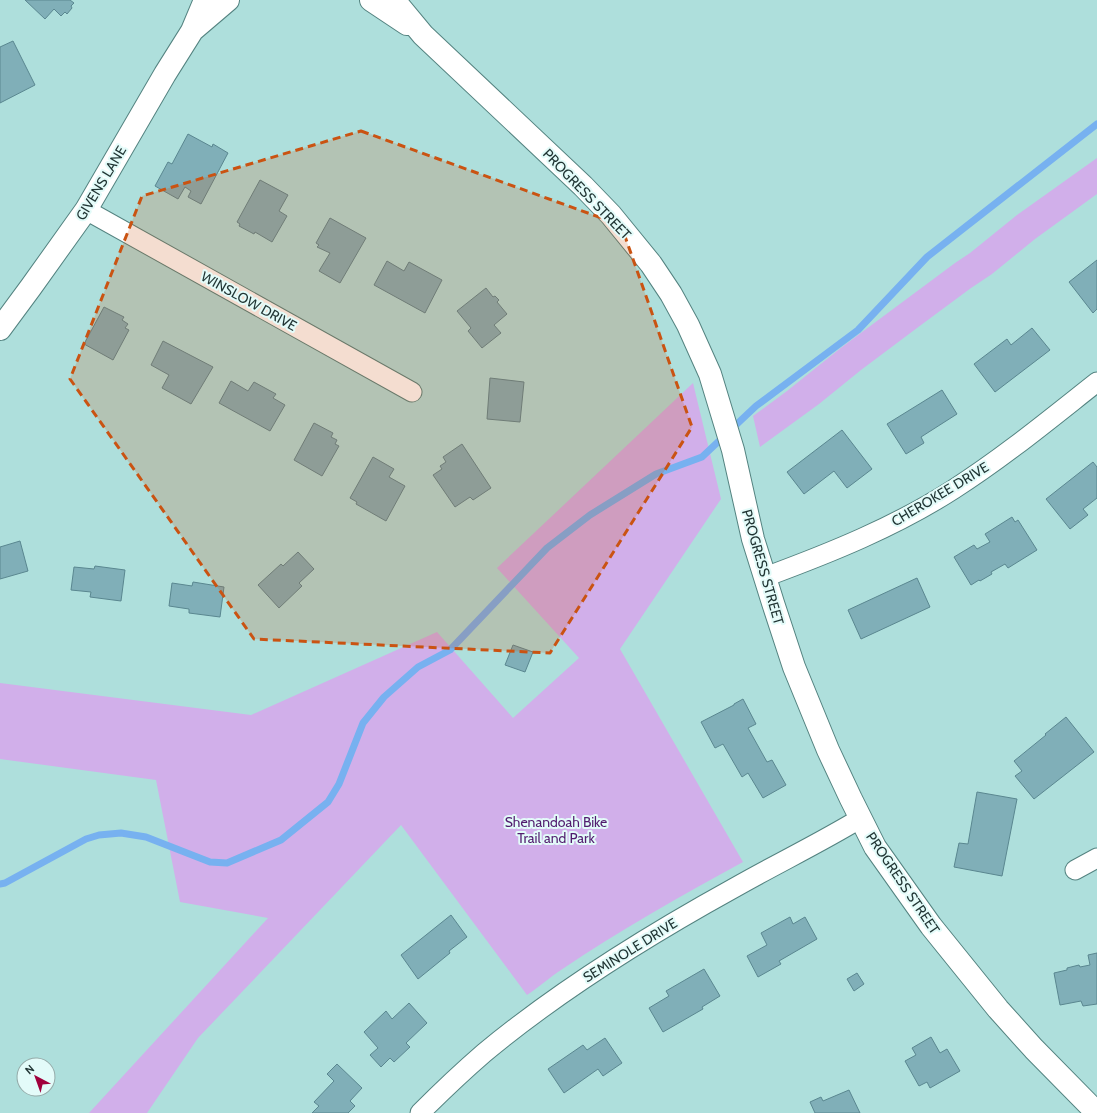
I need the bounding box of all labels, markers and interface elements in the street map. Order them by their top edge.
street label: GIVENS LANE [72,142,130,224]
street label: PROGRESS STREET [539,145,635,244]
street label: WINSLOW DRIVE [198,267,300,335]
street label: CHEROKEE DRIVE [888,458,992,530]
street label: PROGRESS STREET [738,507,788,627]
park label: Shenandoah Bike Trail and Park [505,813,607,847]
street label: PROGRESS STREET [862,828,944,938]
street label: SEMINOLE DRIVE [580,914,681,986]
north arrow [16,1057,56,1097]
text: N [22,1062,37,1077]

